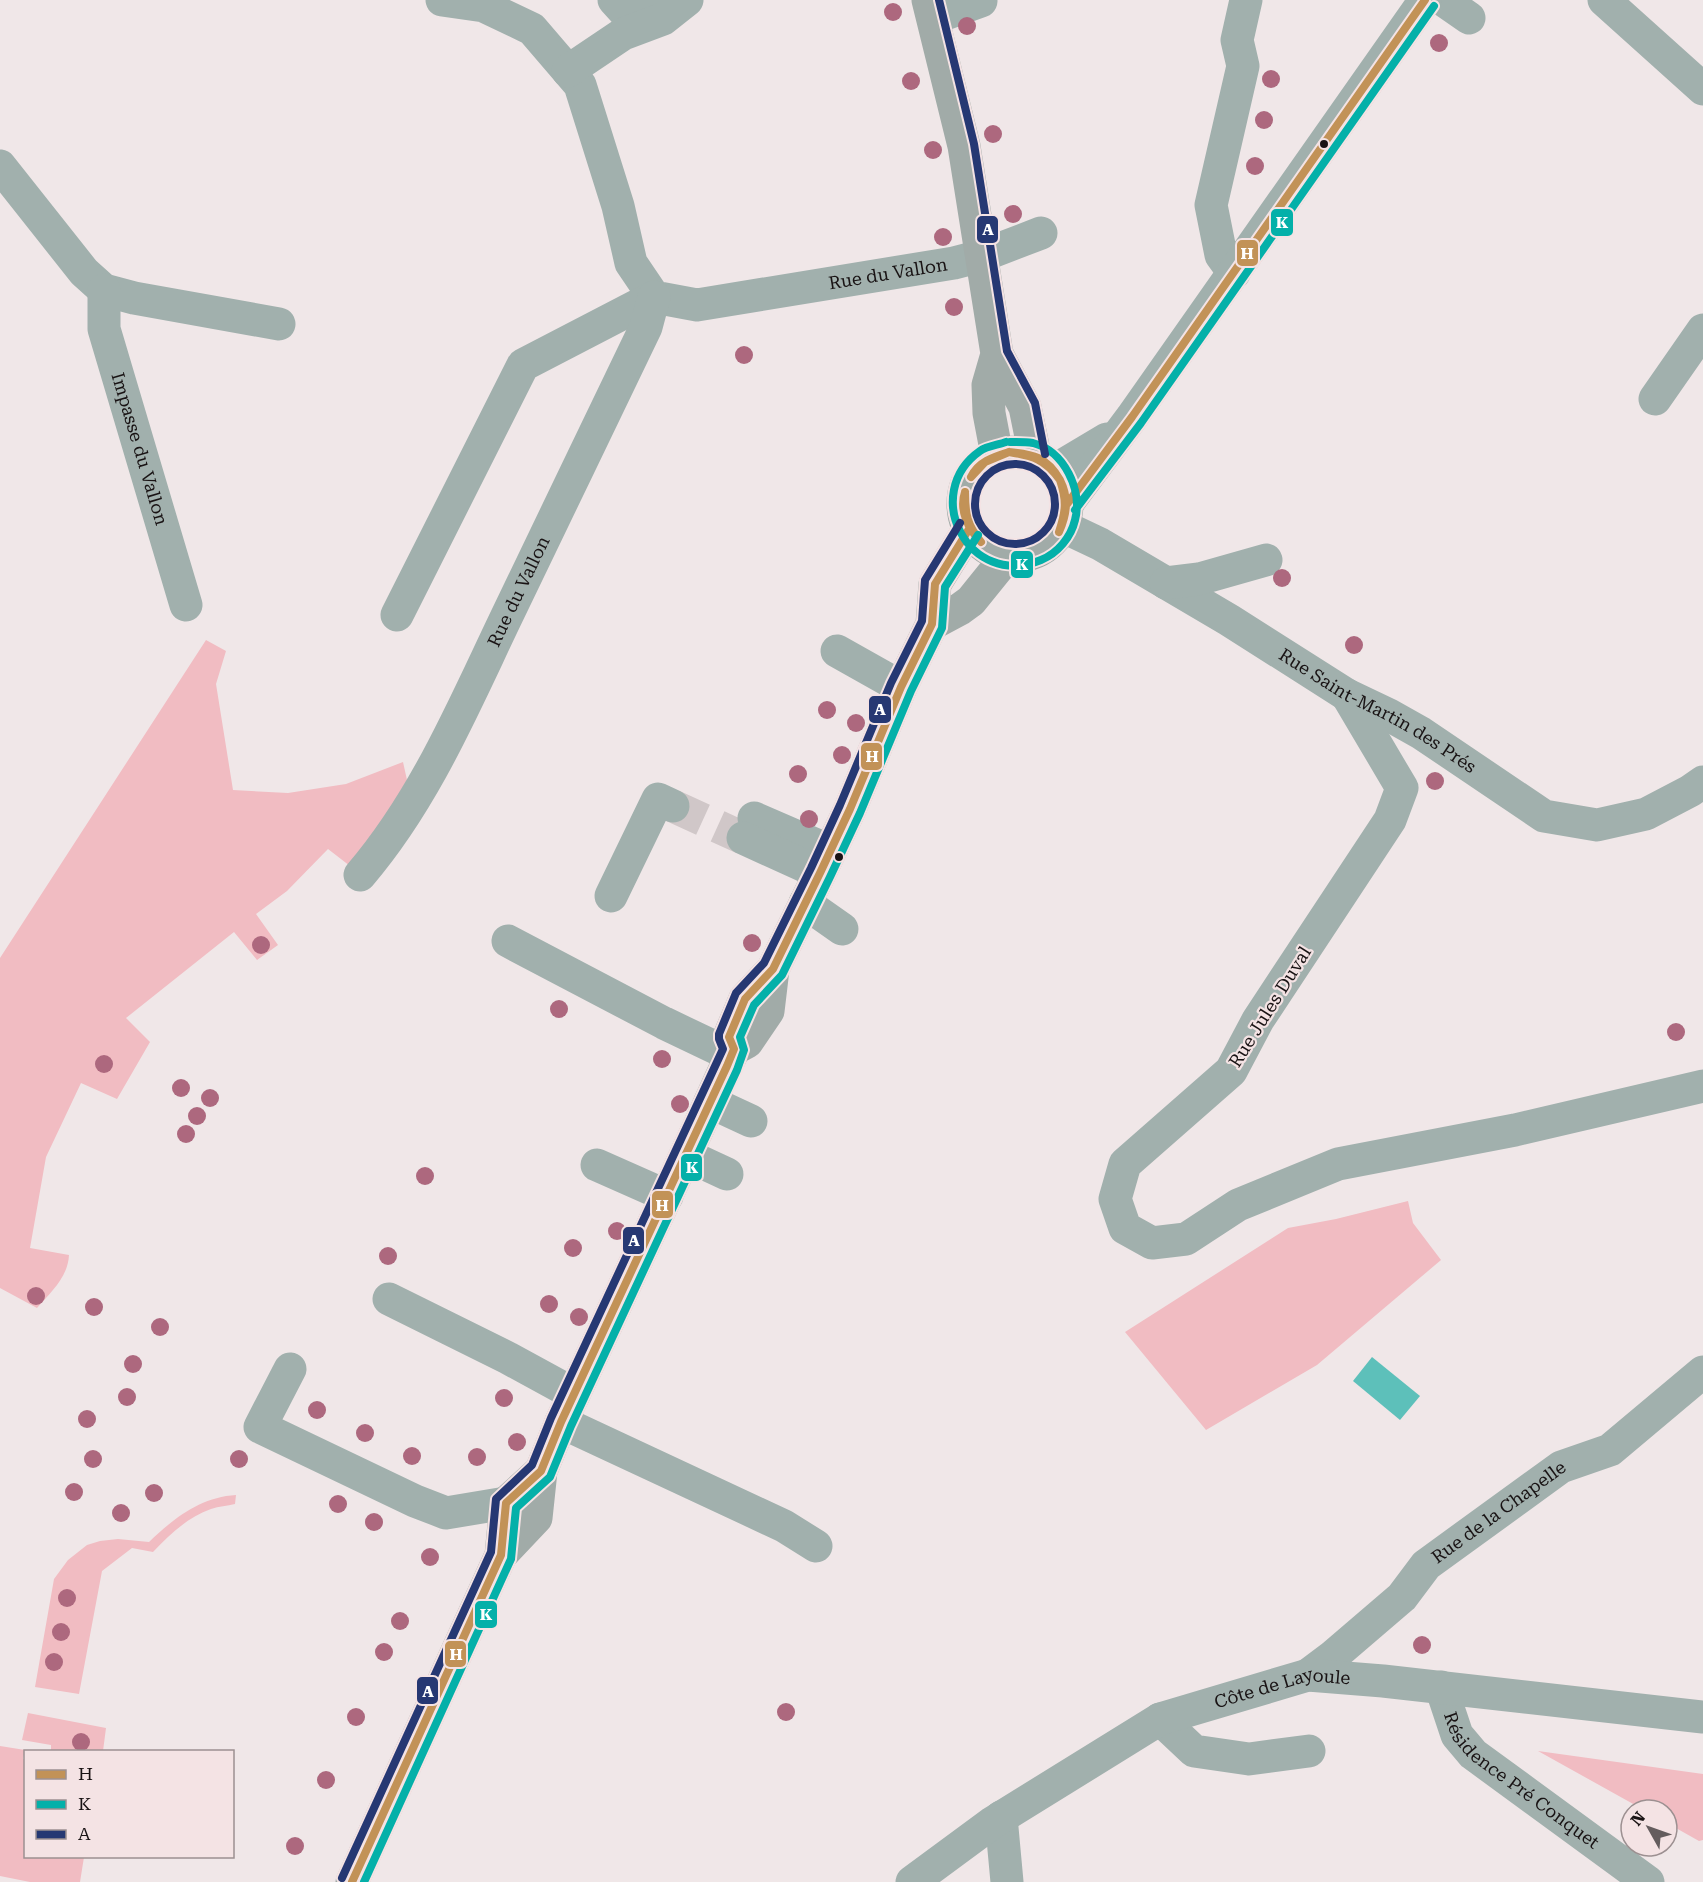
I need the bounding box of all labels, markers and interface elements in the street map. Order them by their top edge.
unlabelled marker [1318,138,1330,150]
line badge: K [1270,208,1294,237]
text: K [1276,213,1289,232]
line badge: A [976,215,999,244]
text: A [982,220,994,239]
line badge: H [1236,239,1259,267]
text: H [1240,244,1254,263]
street label: Rue du Vallon [827,253,949,293]
street label: Impasse du Vallon [107,370,173,528]
street label: Rue du Vallon [483,532,554,650]
line badge: K [1010,550,1034,579]
text: K [1016,555,1029,574]
street label: Rue Saint-Martin des Prés [1275,644,1480,777]
line badge: A [868,695,892,724]
text: A [874,700,886,719]
line badge: H [860,742,883,771]
text: H [865,747,879,766]
unlabelled marker [833,851,845,863]
street label: Rue Jules Duval [1224,942,1315,1071]
line badge: K [680,1153,703,1182]
text: K [686,1158,699,1177]
line badge: H [651,1190,674,1219]
text: H [655,1196,669,1215]
line badge: A [622,1226,645,1255]
text: A [628,1231,640,1250]
street label: Rue de la Chapelle [1427,1456,1570,1567]
line badge: K [474,1600,498,1629]
text: K [480,1605,493,1624]
line badge: H [444,1640,467,1668]
text: H [449,1645,463,1664]
street label: Côte de Layoule [1212,1663,1351,1712]
line badge: A [416,1676,439,1705]
text: A [422,1682,434,1701]
street label: Résidence Pré Conquet [1440,1709,1604,1853]
legend [24,1750,234,1858]
text: H [78,1763,93,1784]
text: K [78,1793,91,1814]
north arrow [1619,1798,1679,1858]
text: N [1627,1808,1649,1830]
text: A [78,1823,91,1844]

